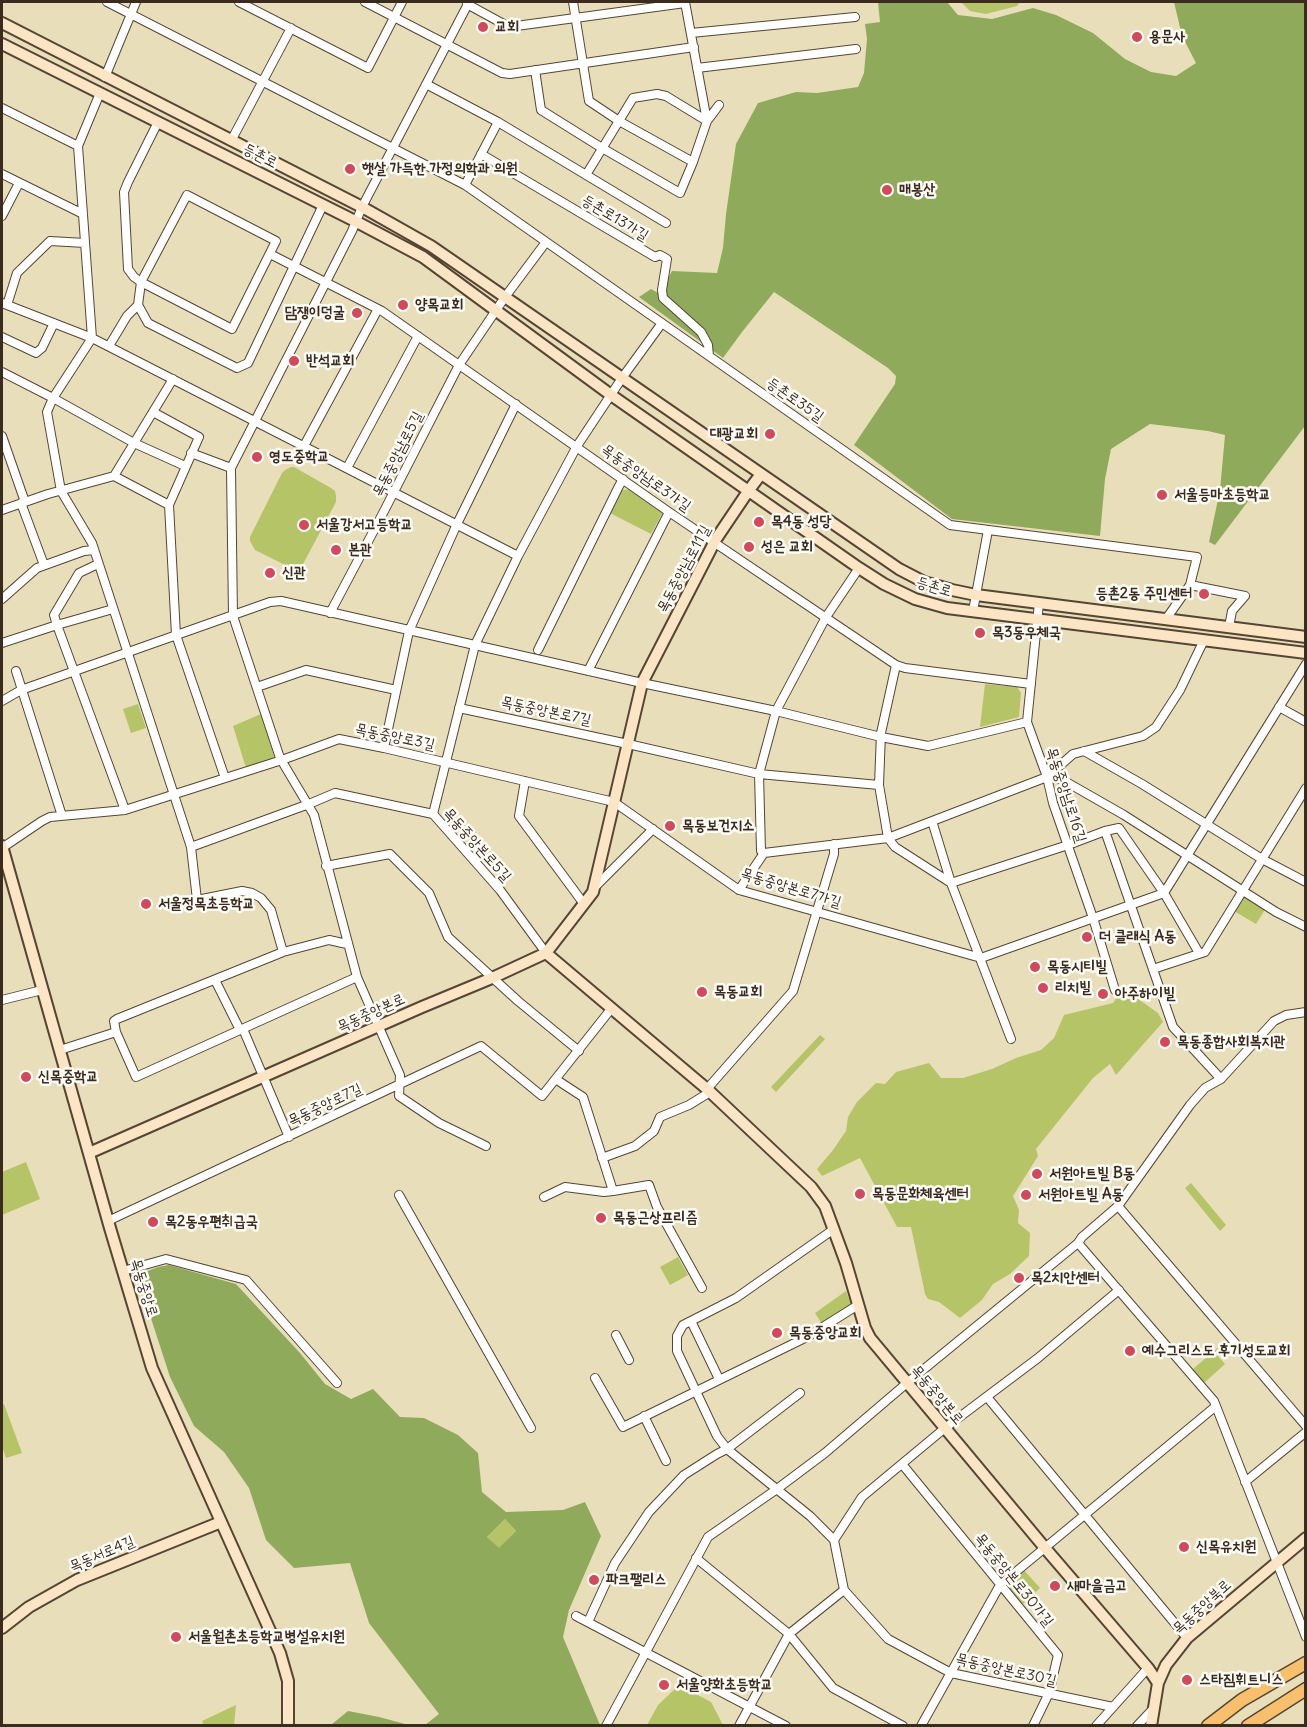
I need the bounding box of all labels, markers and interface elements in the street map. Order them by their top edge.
place label: 교회 [495,18,519,36]
marker: 교회 [476,20,490,34]
place label: 용문사 [1149,28,1185,46]
marker: 용문사 [1130,30,1144,44]
street label: 등촌로 [240,140,280,172]
place label: 햇살 가득한 가정의학과 의원 [362,160,518,178]
marker: 햇살 가득한 가정의학과 의원 [343,162,357,176]
place label: 매봉산 [899,181,935,199]
marker: 매봉산 [880,183,894,197]
street label: 등촌로13가길 [578,191,652,245]
place label: 양목교회 [415,296,463,314]
marker: 양목교회 [396,298,410,312]
place label: 담쟁이덩굴 [285,304,345,322]
marker: 담쟁이덩굴 [350,306,364,320]
place label: 반석교회 [306,352,354,370]
marker: 반석교회 [287,354,301,368]
street label: 등촌로35길 [763,374,827,426]
street label: 목동중앙남로5길 [369,408,427,500]
place label: 대광교회 [710,425,758,443]
marker: 대광교회 [763,427,777,441]
street label: 목동중앙남로3가길 [598,440,694,516]
place label: 영도중학교 [269,448,329,466]
marker: 영도중학교 [250,450,264,464]
place label: 서울등마초등학교 [1174,486,1271,504]
marker: 서울등마초등학교 [1155,488,1169,502]
place label: 목4동 성당 [771,513,832,531]
marker: 목4동 성당 [752,515,766,529]
place label: 서울강서고등학교 [316,516,413,534]
marker: 서울강서고등학교 [297,518,311,532]
street label: 목동중앙남로11길 [653,522,715,616]
place label: 성은 교회 [761,538,813,556]
marker: 성은 교회 [742,540,756,554]
place label: 본관 [348,541,372,559]
marker: 본관 [329,543,343,557]
place label: 신관 [282,564,306,582]
marker: 신관 [263,566,277,580]
street label: 등촌로 [914,573,954,601]
place label: 등촌2동 주민센터 [1096,585,1192,603]
marker: 등촌2동 주민센터 [1197,587,1211,601]
place label: 목3동우체국 [992,624,1061,642]
marker: 목3동우체국 [973,626,987,640]
street label: 목동중앙본로7길 [499,693,593,729]
street label: 목동중앙로3길 [354,720,436,754]
street label: 목동중앙남로16길 [1042,745,1090,845]
street label: 목동중앙본로5길 [439,804,515,886]
place label: 목동보건지소 [682,817,754,835]
marker: 목동보건지소 [663,819,677,833]
street label: 목동중앙본로7가길 [739,864,843,912]
place label: 서울정목초등학교 [158,895,255,913]
marker: 서울정목초등학교 [139,897,153,911]
place label: 더 클래식 A동 [1099,928,1176,946]
marker: 더 클래식 A동 [1080,930,1094,944]
place label: 목동시티빌 [1047,958,1107,976]
marker: 목동시티빌 [1028,960,1042,974]
place label: 리치빌 [1055,979,1091,997]
marker: 리치빌 [1036,981,1050,995]
place label: 목동교회 [714,983,762,1001]
marker: 목동교회 [695,985,709,999]
place label: 아주하이빌 [1115,985,1175,1003]
marker: 아주하이빌 [1096,987,1110,1001]
street label: 목동중앙본로 [334,990,408,1036]
place label: 목동종합사회복지관 [1177,1033,1286,1051]
marker: 목동종합사회복지관 [1158,1035,1172,1049]
place label: 신목중학교 [38,1068,98,1086]
marker: 신목중학교 [19,1070,33,1084]
street label: 목동중앙로7길 [285,1080,365,1130]
place label: 서원아트빌 B동 [1049,1165,1135,1183]
marker: 서원아트빌 B동 [1030,1167,1044,1181]
place label: 목동문화체육센터 [872,1185,969,1203]
place label: 서원아트빌 A동 [1038,1186,1124,1204]
marker: 목동문화체육센터 [853,1187,867,1201]
marker: 서원아트빌 A동 [1019,1188,1033,1202]
place label: 목동근상프리즘 [613,1209,697,1227]
marker: 목동근상프리즘 [594,1211,608,1225]
place label: 목2동우편취급국 [165,1213,258,1231]
marker: 목2동우편취급국 [146,1215,160,1229]
street label: 목동중앙로 [127,1257,161,1319]
place label: 목2치안센터 [1031,1269,1100,1287]
marker: 목2치안센터 [1012,1271,1026,1285]
place label: 목동중앙교회 [789,1324,861,1342]
marker: 목동중앙교회 [770,1326,784,1340]
place label: 예수그리스도 후기성도교회 [1142,1342,1290,1360]
marker: 예수그리스도 후기성도교회 [1123,1344,1137,1358]
street label: 목동중앙본로 [907,1361,967,1429]
street label: 목동중앙본로30가길 [971,1530,1057,1630]
street label: 목동서로4길 [67,1532,137,1576]
place label: 신목유치원 [1196,1538,1256,1556]
marker: 신목유치원 [1177,1540,1191,1554]
place label: 파크팰리스 [606,1571,666,1589]
marker: 파크팰리스 [587,1573,601,1587]
street label: 목동중앙북로 [1169,1576,1235,1638]
place label: 새마을금고 [1067,1577,1127,1595]
marker: 새마을금고 [1048,1579,1062,1593]
place label: 서울월촌초등학교병설유치원 [188,1628,345,1646]
marker: 서울월촌초등학교병설유치원 [169,1630,183,1644]
street label: 목동중앙본로30길 [954,1650,1058,1690]
place label: 스타짐휘트니스 [1199,1671,1283,1689]
marker: 스타짐휘트니스 [1180,1673,1194,1687]
place label: 서울양화초등학교 [676,1676,773,1694]
marker: 서울양화초등학교 [657,1678,671,1692]

